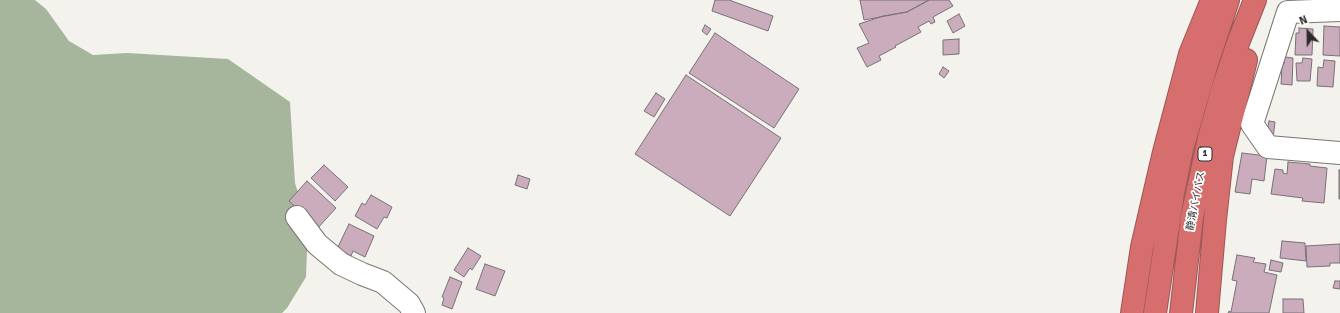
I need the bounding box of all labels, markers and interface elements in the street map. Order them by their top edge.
north arrow [1288,12,1328,52]
text: N [1297,13,1309,28]
road number: 1 [1198,147,1212,161]
street label: 静清バイパス [1184,170,1208,232]

